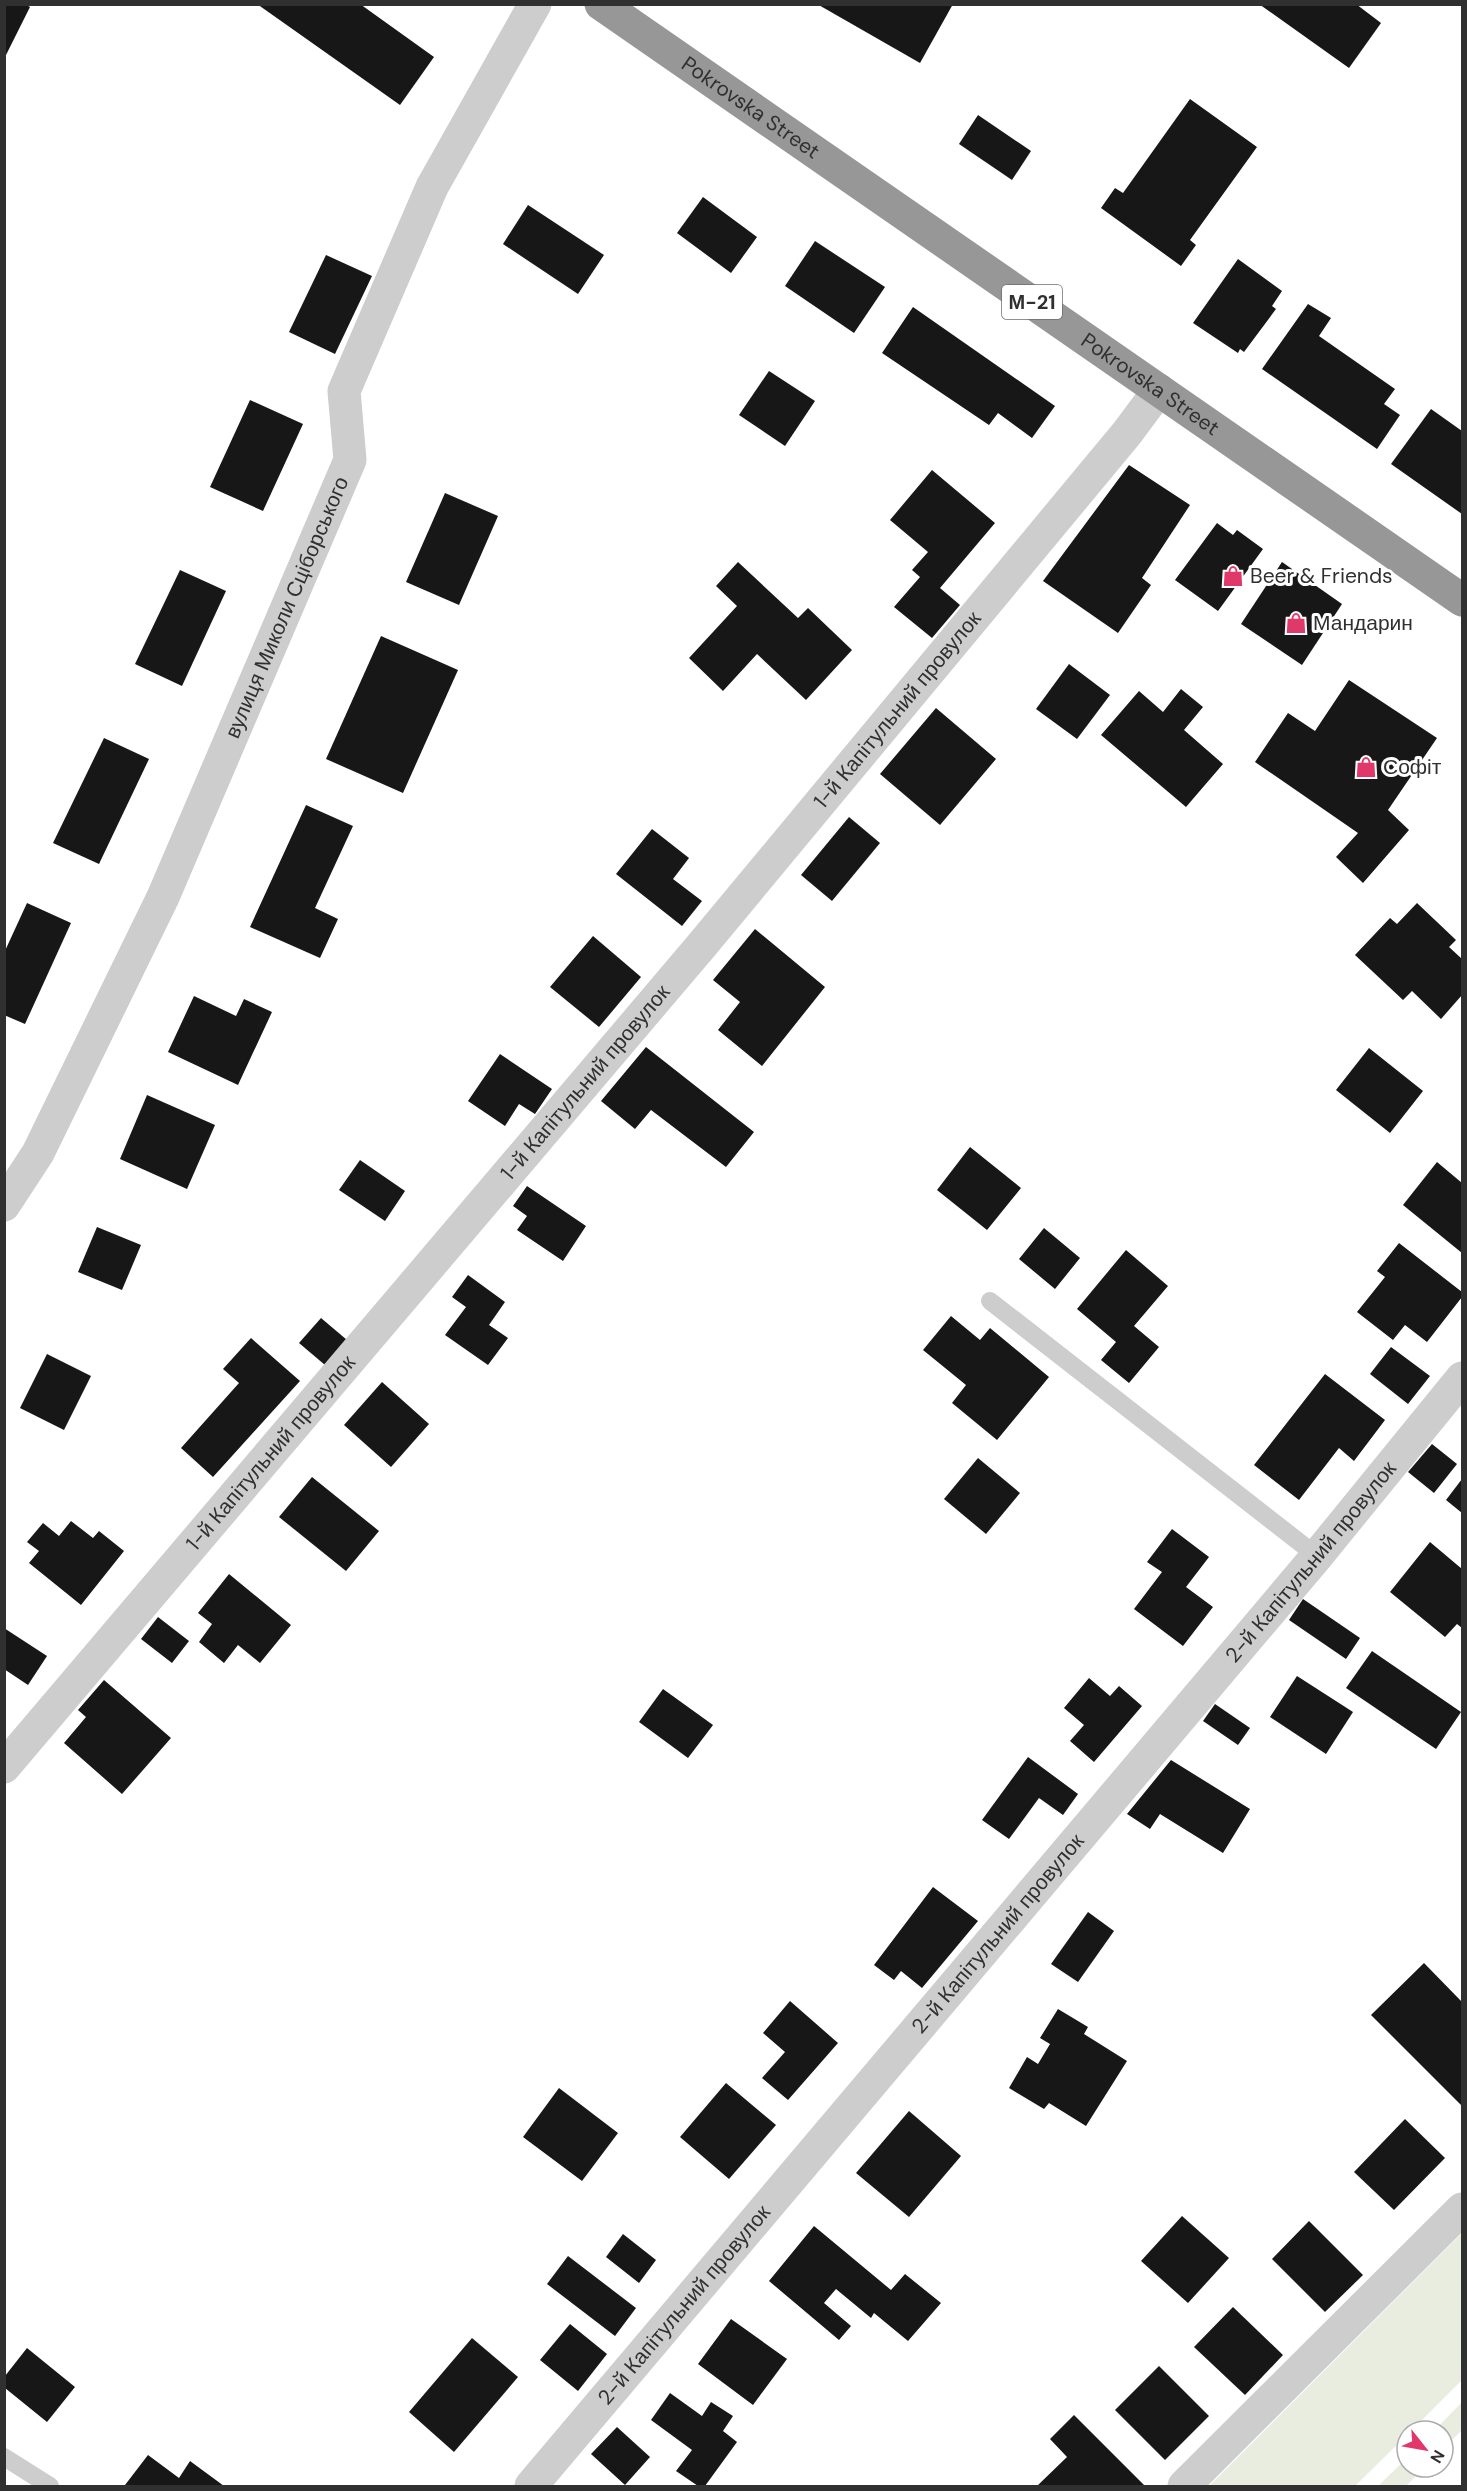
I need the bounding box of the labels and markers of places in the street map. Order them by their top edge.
place label: Beer & Friends [1250,562,1393,590]
shop icon: Beer & Friends [1221,564,1245,588]
place label: Мандарин [1313,609,1413,637]
shop icon: Мандарин [1284,611,1308,635]
place label: Софіт [1383,753,1442,781]
shop icon: Софіт [1354,755,1378,779]

